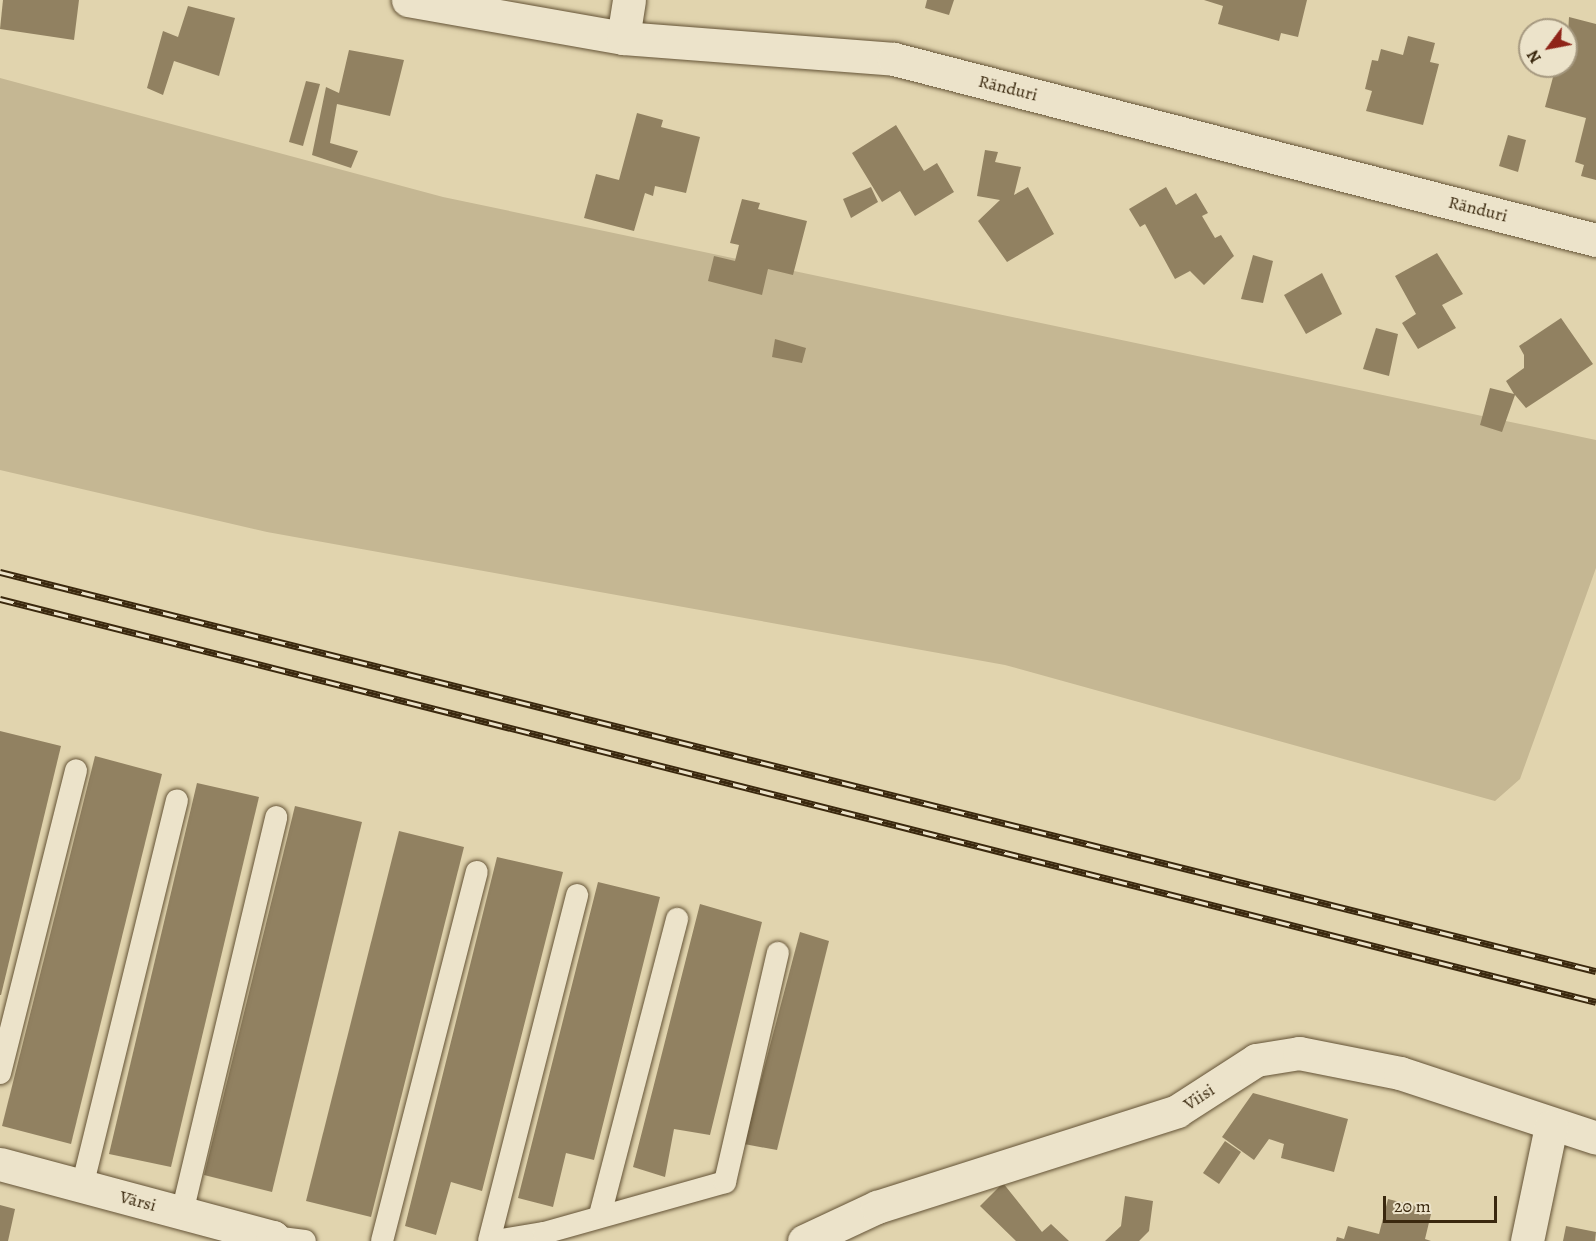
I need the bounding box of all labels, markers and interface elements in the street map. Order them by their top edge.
north arrow [1518,18,1578,78]
text: N [1522,46,1547,67]
street label: Ränduri [976,70,1040,106]
street label: Ränduri [1446,191,1510,227]
street label: Viisi [1179,1079,1219,1115]
scale bar [1386,1184,1500,1222]
street label: Värsi [117,1186,159,1216]
text: 20 m [1394,1194,1431,1218]

